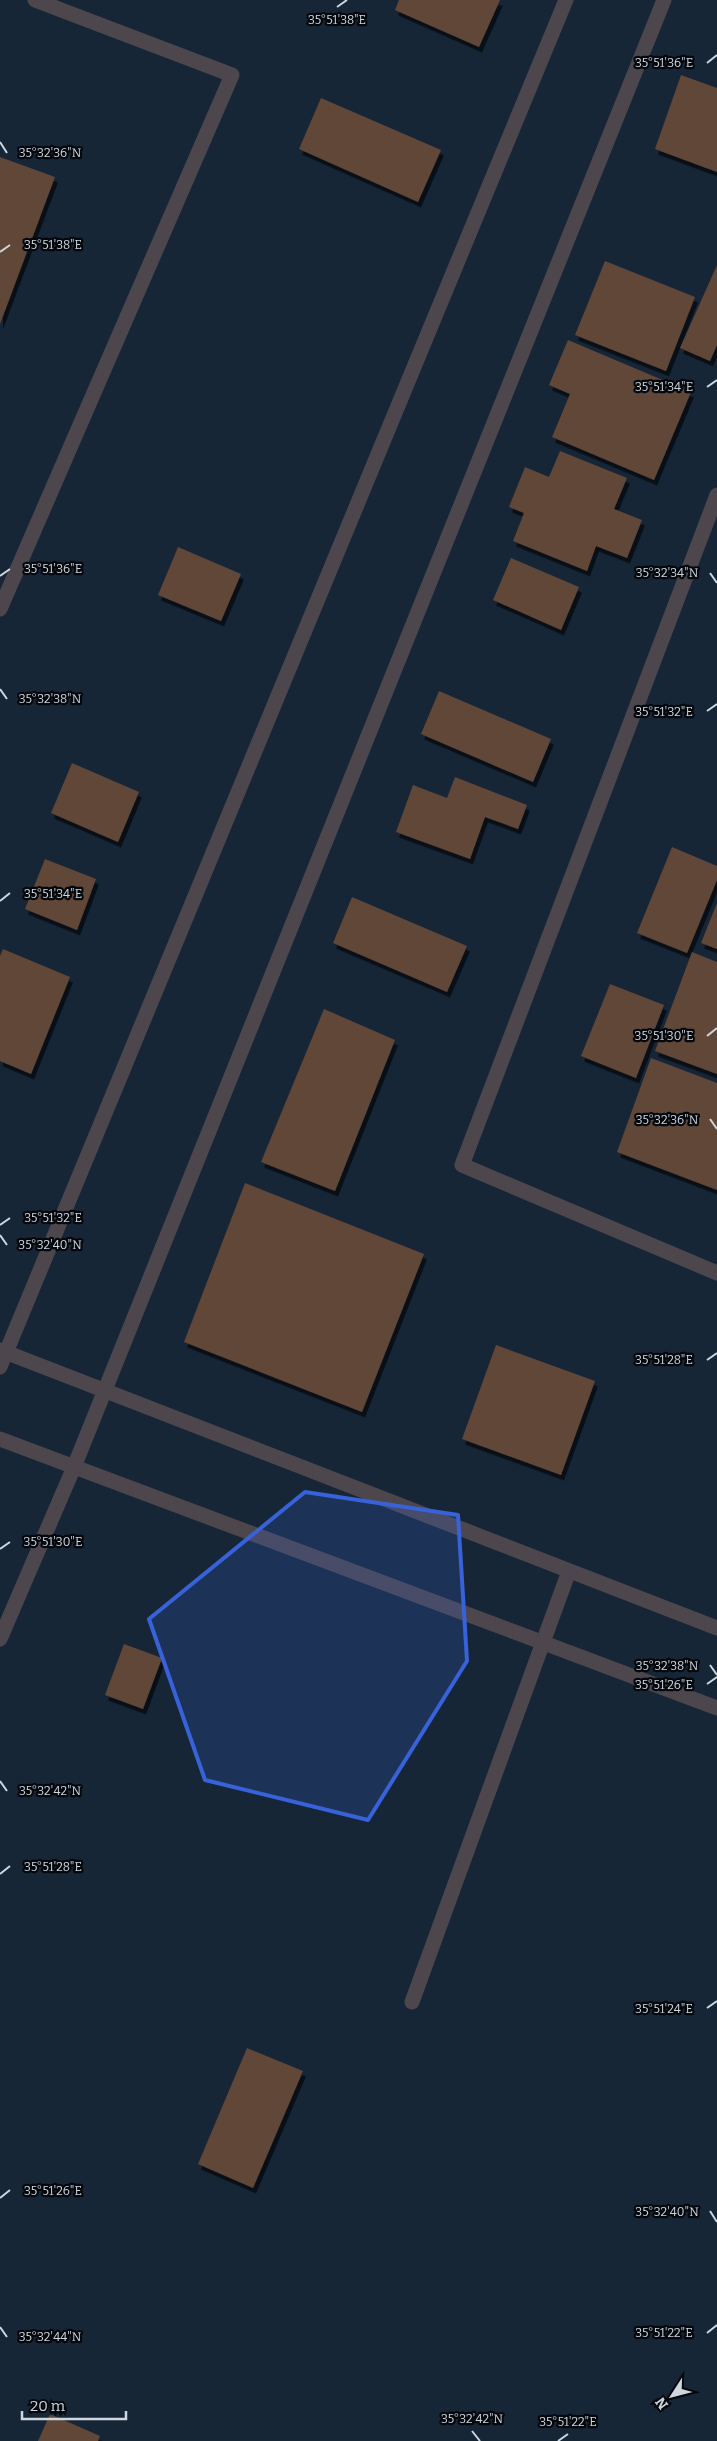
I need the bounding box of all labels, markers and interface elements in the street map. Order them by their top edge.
text: 35°51'38"E [308,13,366,27]
text: 35°51'36"E [635,56,693,70]
text: 35°32'36"N [19,146,82,160]
text: 35°51'38"E [24,238,82,252]
text: 35°51'34"E [635,380,693,394]
text: 35°51'36"E [24,562,82,576]
text: 35°32'34"N [636,566,699,580]
text: 35°32'38"N [19,692,82,706]
text: 35°51'32"E [635,705,693,719]
text: 35°51'34"E [24,887,82,901]
text: 35°51'30"E [635,1029,693,1043]
text: 35°32'36"N [636,1113,699,1127]
text: 35°51'32"E [24,1211,82,1225]
text: 35°32'40"N [18,1238,82,1252]
text: 35°51'28"E [635,1353,693,1367]
text: 35°51'30"E [24,1535,82,1549]
text: 35°32'38"N [636,1659,699,1673]
text: 35°51'26"E [635,1678,693,1692]
text: 35°32'42"N [19,1784,82,1798]
text: 35°51'28"E [24,1860,82,1874]
text: 35°51'24"E [635,2002,693,2016]
text: 35°51'26"E [24,2184,82,2198]
text: 35°32'40"N [635,2205,699,2219]
text: 35°51'22"E [635,2326,693,2340]
text: 35°32'44"N [19,2330,82,2344]
north arrow [647,2371,697,2421]
scale bar [22,2388,126,2420]
text: N [652,2394,672,2413]
text: 20 m [30,2397,66,2415]
text: 35°32'42"N [441,2412,504,2426]
text: 35°51'22"E [539,2415,597,2429]

